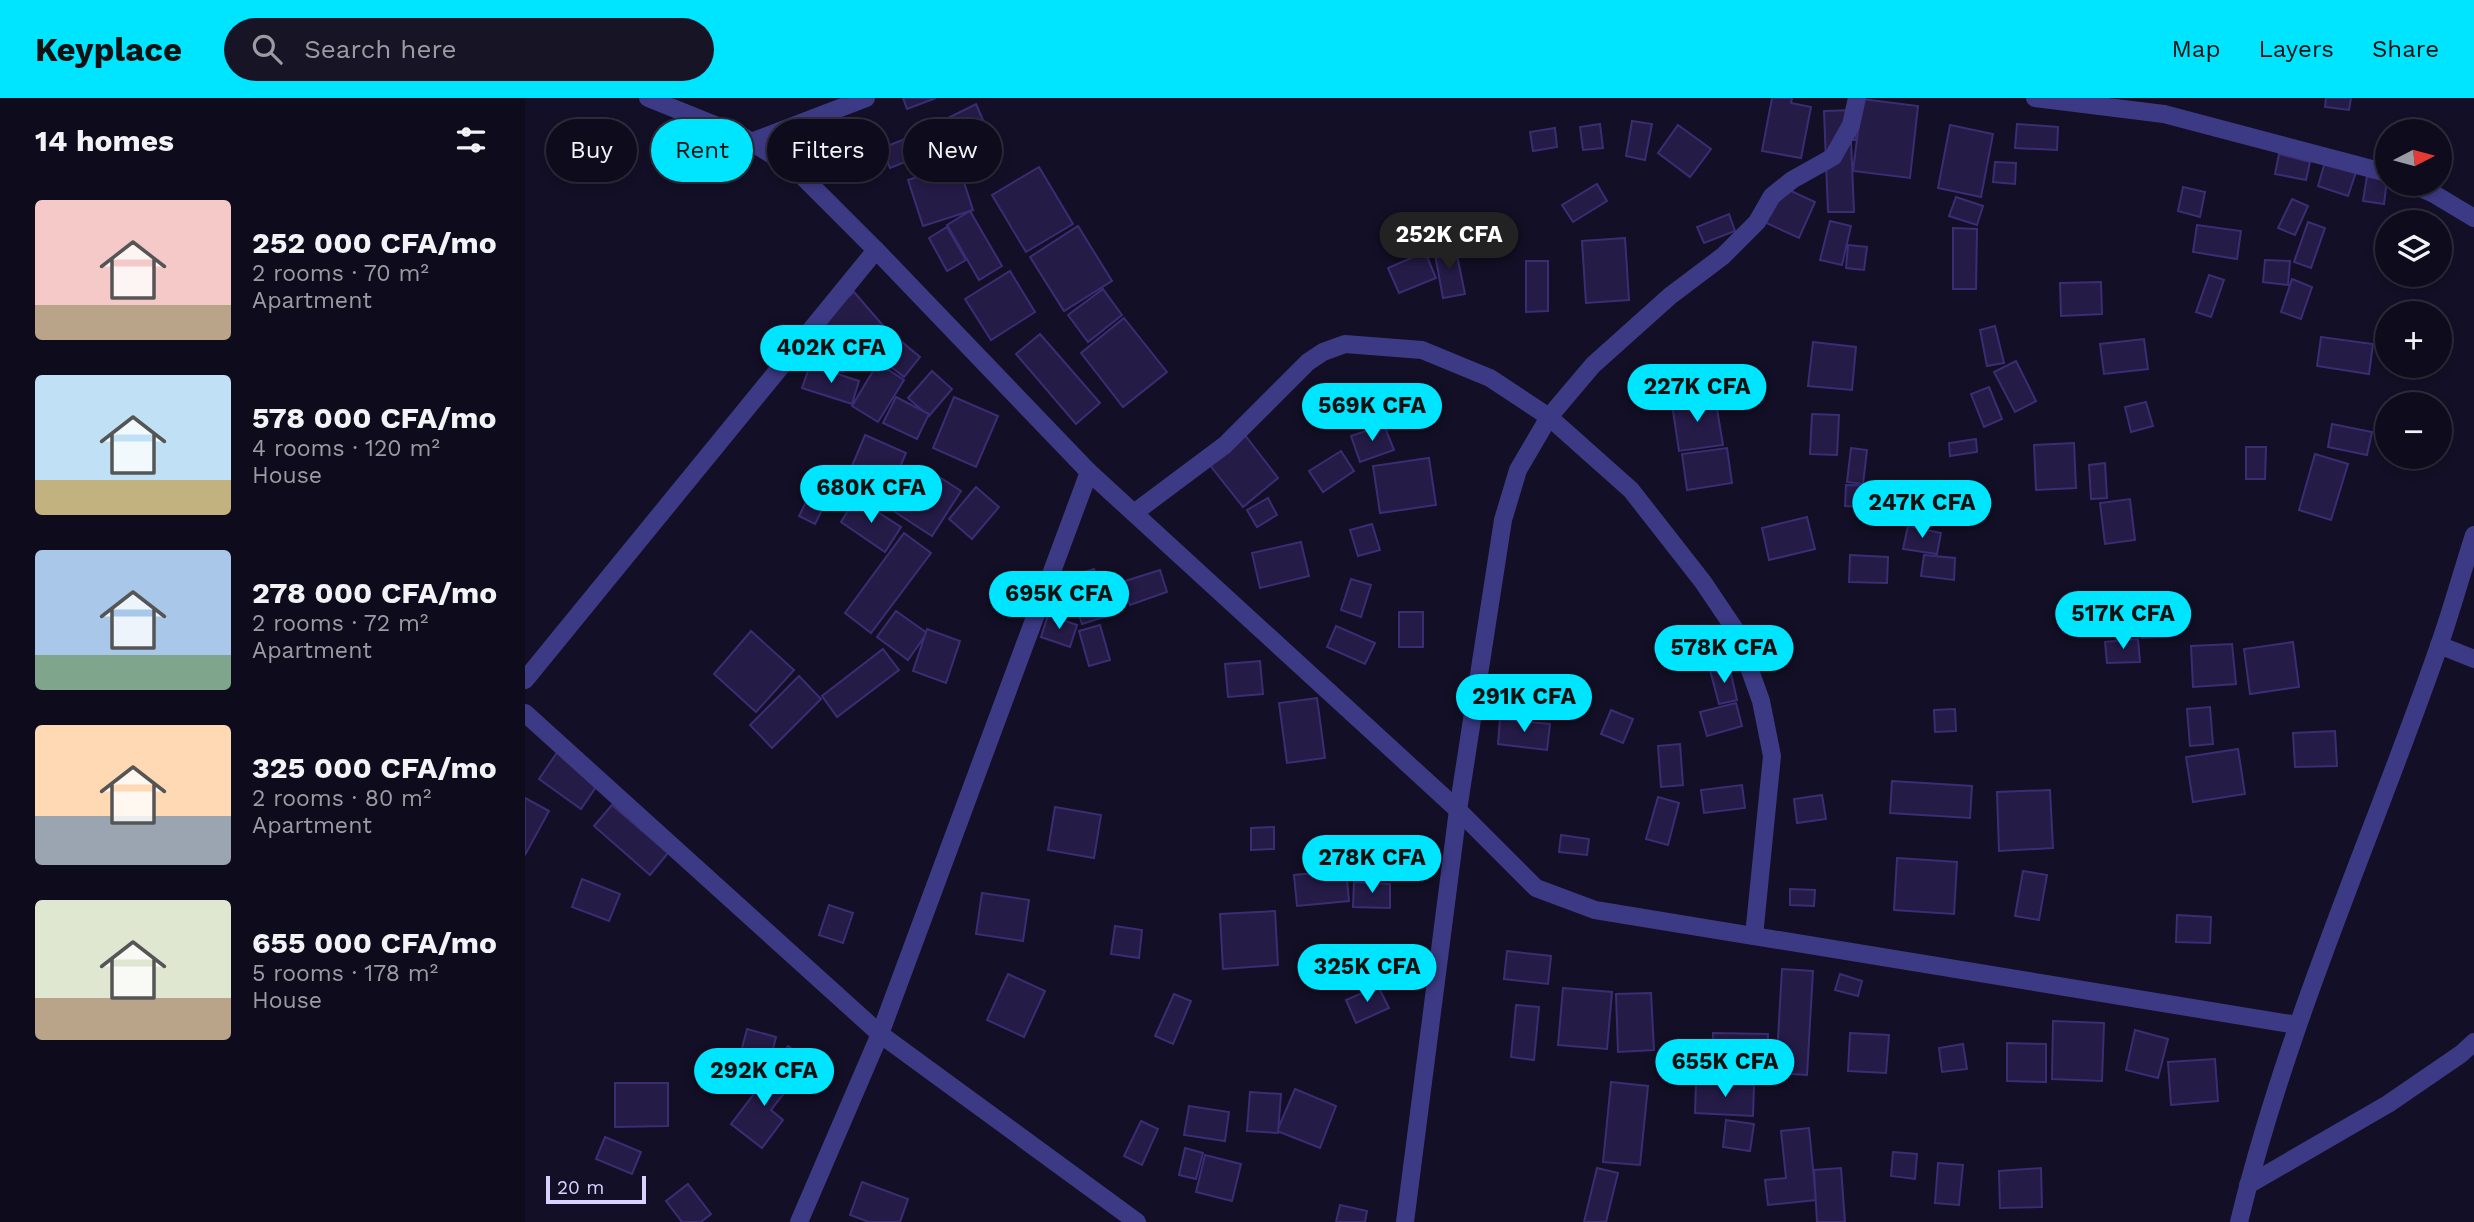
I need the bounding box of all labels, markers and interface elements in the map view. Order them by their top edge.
search box [224,18,714,81]
text: Keyplace [35,30,182,69]
icon: search [248,30,286,68]
text: Search here [304,34,457,64]
text: Map [2172,35,2220,63]
text: Layers [2258,35,2334,63]
text: Share [2372,35,2439,63]
chip: Buy [546,119,637,182]
chip: Rent [651,119,753,182]
chip: Filters [767,119,889,182]
chip: New [903,119,1002,182]
north arrow [2375,119,2452,196]
map controls [2375,119,2452,469]
icon: filters [452,121,490,159]
text: 14 homes [35,123,174,158]
button: layers [2375,210,2452,287]
pin: 252K CFA [1377,212,1521,272]
text: 252K CFA [1395,221,1503,248]
text: 252 000 CFA/mo [252,225,497,260]
icon: home [91,228,175,312]
text: 2 rooms · 70 m² [252,260,429,287]
text: Apartment [252,287,372,314]
button: + [2375,301,2452,378]
pin: 402K CFA [759,326,903,385]
text: 402K CFA [776,334,886,361]
pin: 227K CFA [1625,364,1769,424]
text: 227K CFA [1643,373,1751,400]
pin: 569K CFA [1300,384,1444,443]
text: 569K CFA [1318,392,1426,419]
button: − [2375,392,2452,469]
text: 578 000 CFA/mo [252,400,497,435]
icon: home [91,403,175,487]
text: 4 rooms · 120 m² [252,435,440,462]
text: House [252,462,322,489]
pin: 680K CFA [799,466,943,525]
text: 680K CFA [816,474,926,501]
pin: 247K CFA [1850,480,1994,540]
text: 247K CFA [1868,489,1976,516]
pin: 695K CFA [987,572,1131,631]
text: 278 000 CFA/mo [252,575,497,610]
icon: home [91,578,175,662]
text: 695K CFA [1005,580,1113,607]
pin: 517K CFA [2051,592,2195,651]
text: 517K CFA [2071,600,2175,627]
text: 2 rooms · 72 m² [252,610,428,637]
pin: 578K CFA [1652,626,1796,685]
text: 578K CFA [1671,634,1777,661]
text: Apartment [252,637,372,664]
pin: 291K CFA [1452,674,1596,734]
text: 291K CFA [1472,683,1576,710]
text: 325 000 CFA/mo [252,750,497,785]
icon: home [91,753,175,837]
text: 2 rooms · 80 m² [252,785,431,812]
text: Apartment [252,812,372,839]
pin: 278K CFA [1300,836,1444,895]
text: 278K CFA [1318,844,1426,871]
text: 655 000 CFA/mo [252,925,497,960]
icon: home [91,928,175,1012]
pin: 325K CFA [1295,944,1439,1004]
text: 325K CFA [1314,953,1421,980]
text: 5 rooms · 178 m² [252,960,438,987]
text: House [252,987,322,1014]
pin: 655K CFA [1653,1040,1797,1099]
pin: 292K CFA [692,1048,836,1108]
text: 655K CFA [1671,1048,1779,1075]
text: 292K CFA [710,1057,818,1084]
scale bar [546,1173,646,1205]
text: 20 m [557,1176,604,1199]

